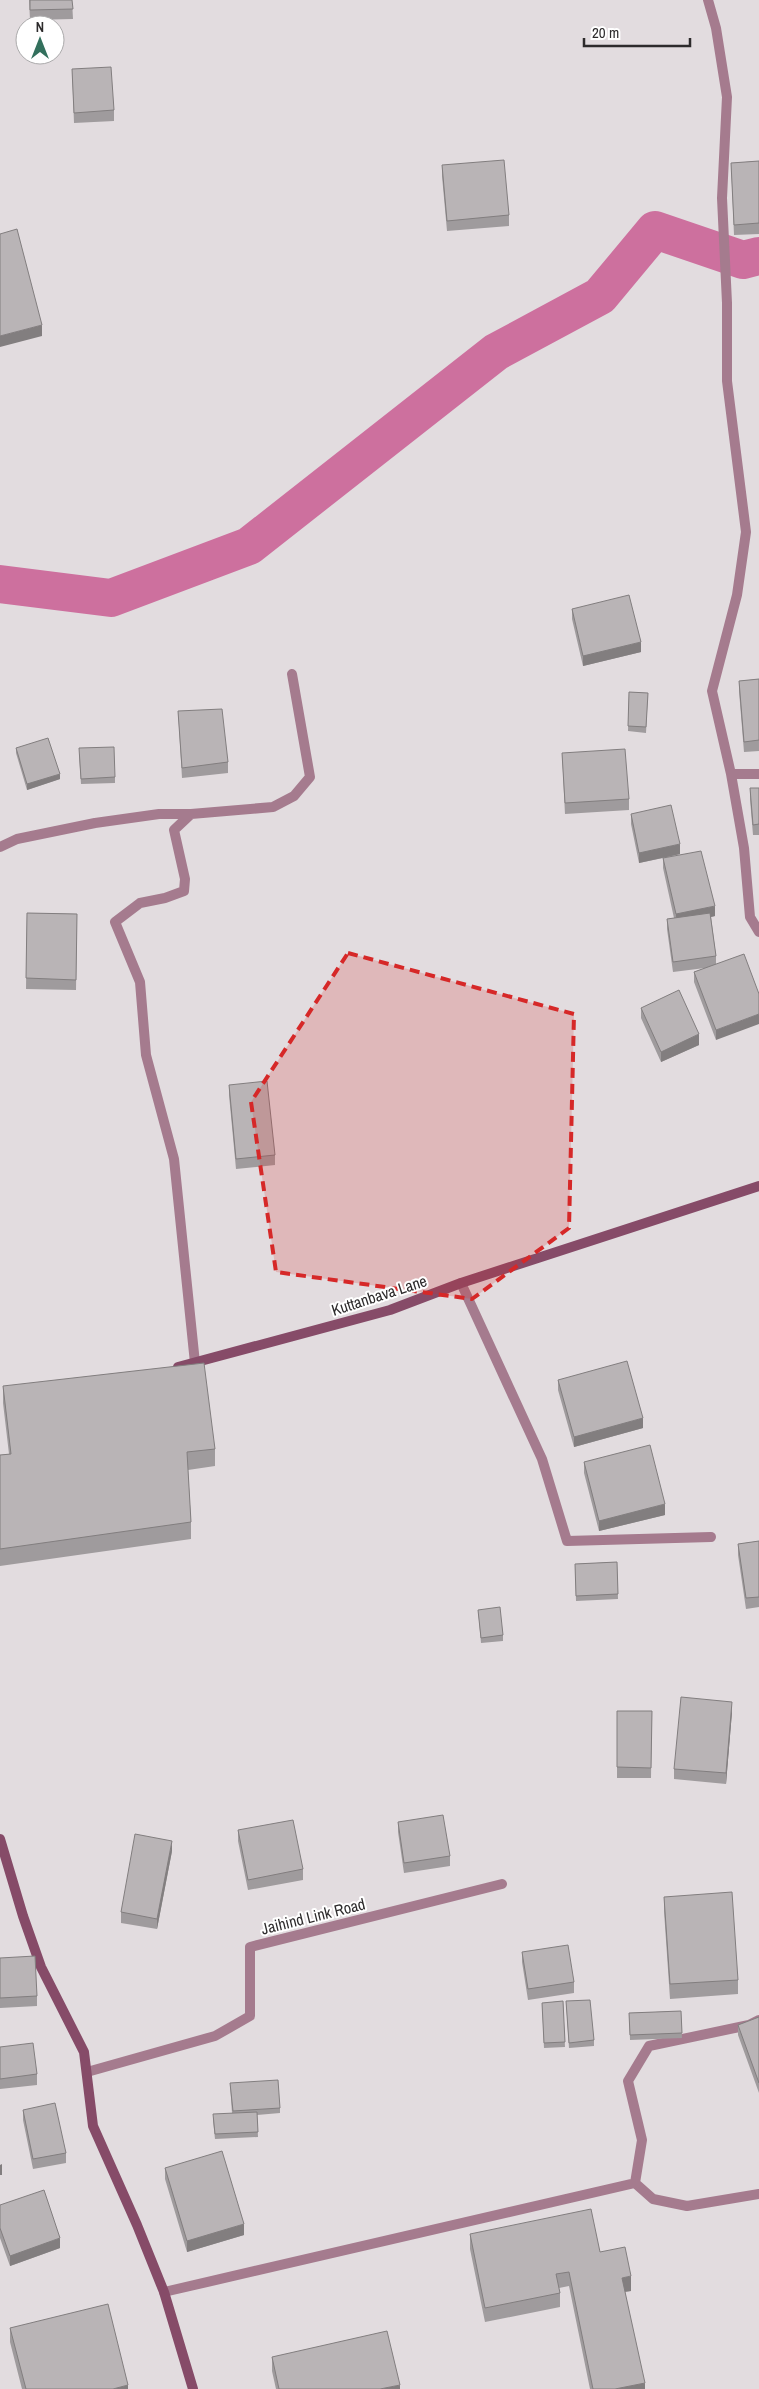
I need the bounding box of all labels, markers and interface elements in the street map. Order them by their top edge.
north arrow [15,15,65,65]
scale bar [584,15,690,47]
text: N [36,18,44,36]
text: 20 m [592,22,619,43]
street label: Kuttanbava Lane [328,1269,430,1321]
street label: Jaihind Link Road [259,1892,367,1940]

